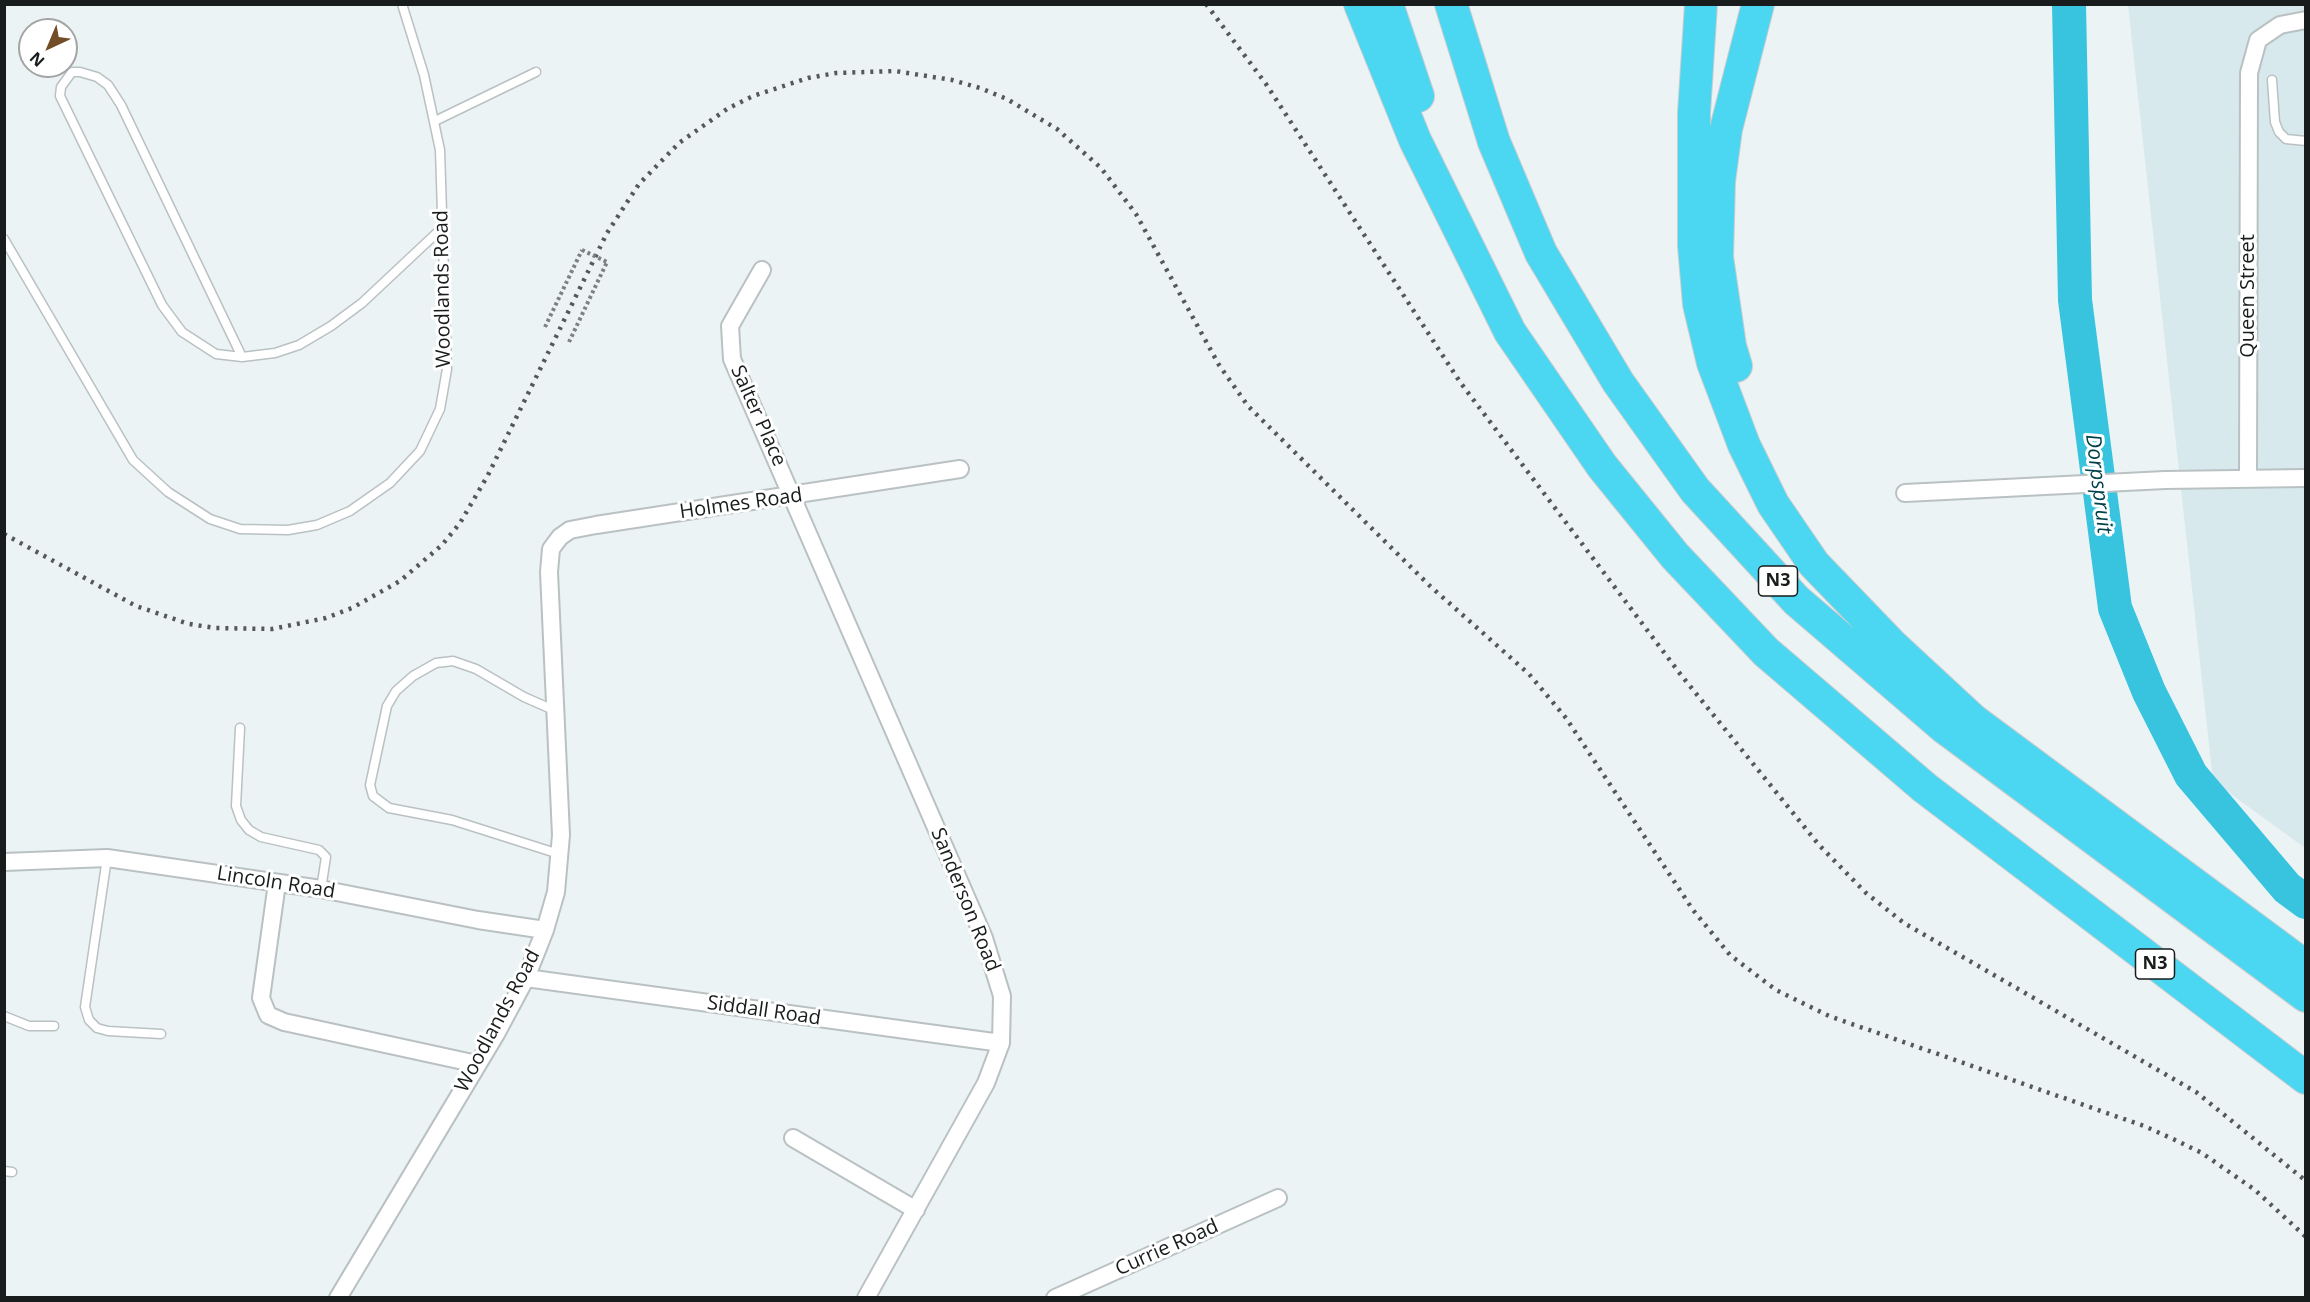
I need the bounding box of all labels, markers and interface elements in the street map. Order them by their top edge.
north arrow [18,18,78,78]
text: N [25,47,49,72]
street label: Woodlands Road [430,210,456,368]
street label: Queen Street [2236,234,2260,358]
street label: Salter Place [725,362,791,470]
water label: Dorpspruit [2079,433,2117,535]
street label: Holmes Road [678,483,804,525]
road number: N3 [1758,566,1798,596]
street label: Sanderson Road [925,825,1005,975]
street label: Lincoln Road [215,862,337,904]
street label: Woodlands Road [450,946,546,1096]
road number: N3 [2136,949,2174,979]
street label: Siddall Road [706,991,822,1031]
street label: Currie Road [1112,1215,1222,1281]

